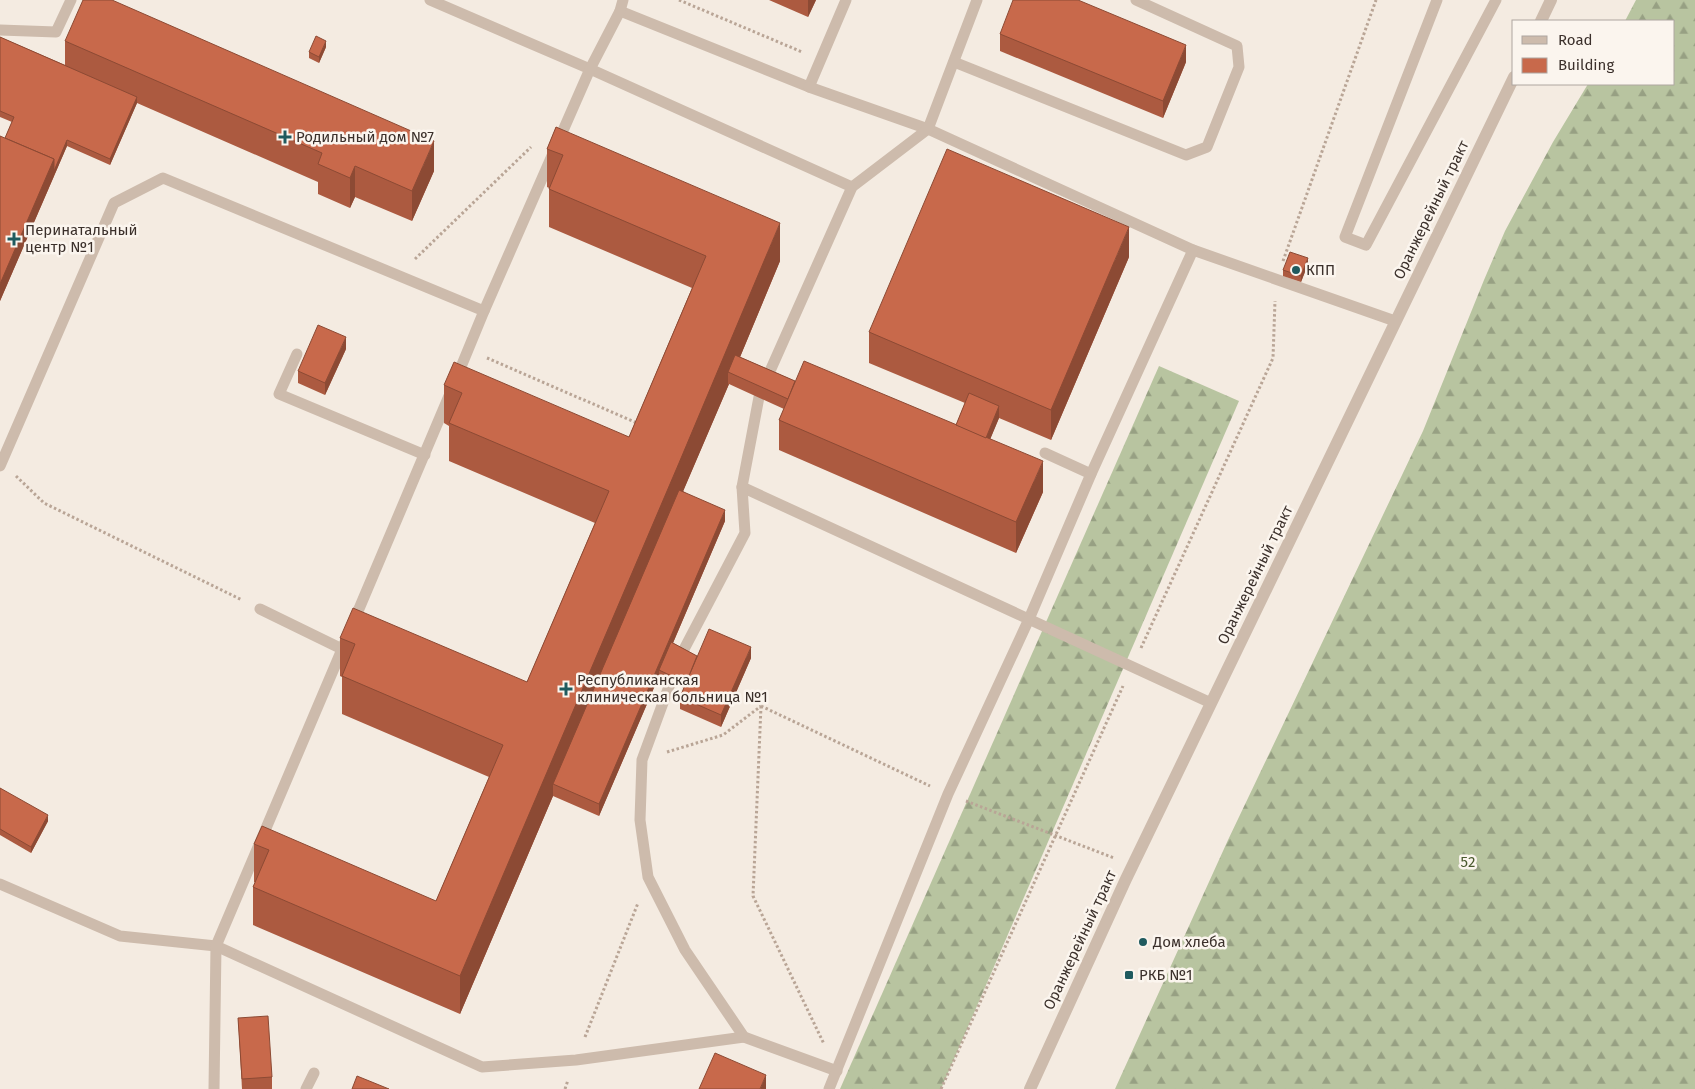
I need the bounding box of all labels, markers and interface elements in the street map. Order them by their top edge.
legend [1512,20,1675,85]
text: Road [1558,31,1593,49]
text: Building [1558,56,1614,74]
place label: Родильный дом №7 [296,128,434,146]
marker: Родильный дом №7 [278,130,292,144]
street label: Оранжерейный тракт [1390,137,1473,282]
place label: Перинатальный центр №1 [25,221,138,256]
marker: Перинатальный центр №1 [7,232,21,246]
place label: КПП [1306,261,1335,279]
marker: КПП [1290,264,1302,276]
street label: Оранжерейный тракт [1214,502,1297,647]
place label: Республиканская клиническая больница №1 [577,671,768,706]
marker: Республиканская клиническая больница №1 [559,682,573,696]
park label: 52 [1461,853,1475,871]
street label: Оранжерейный тракт [1040,867,1120,1013]
place label: Дом хлеба [1152,933,1226,951]
marker: Дом хлеба [1137,936,1149,948]
place label: РКБ №1 [1139,966,1193,984]
marker: РКБ №1 [1123,969,1135,981]

